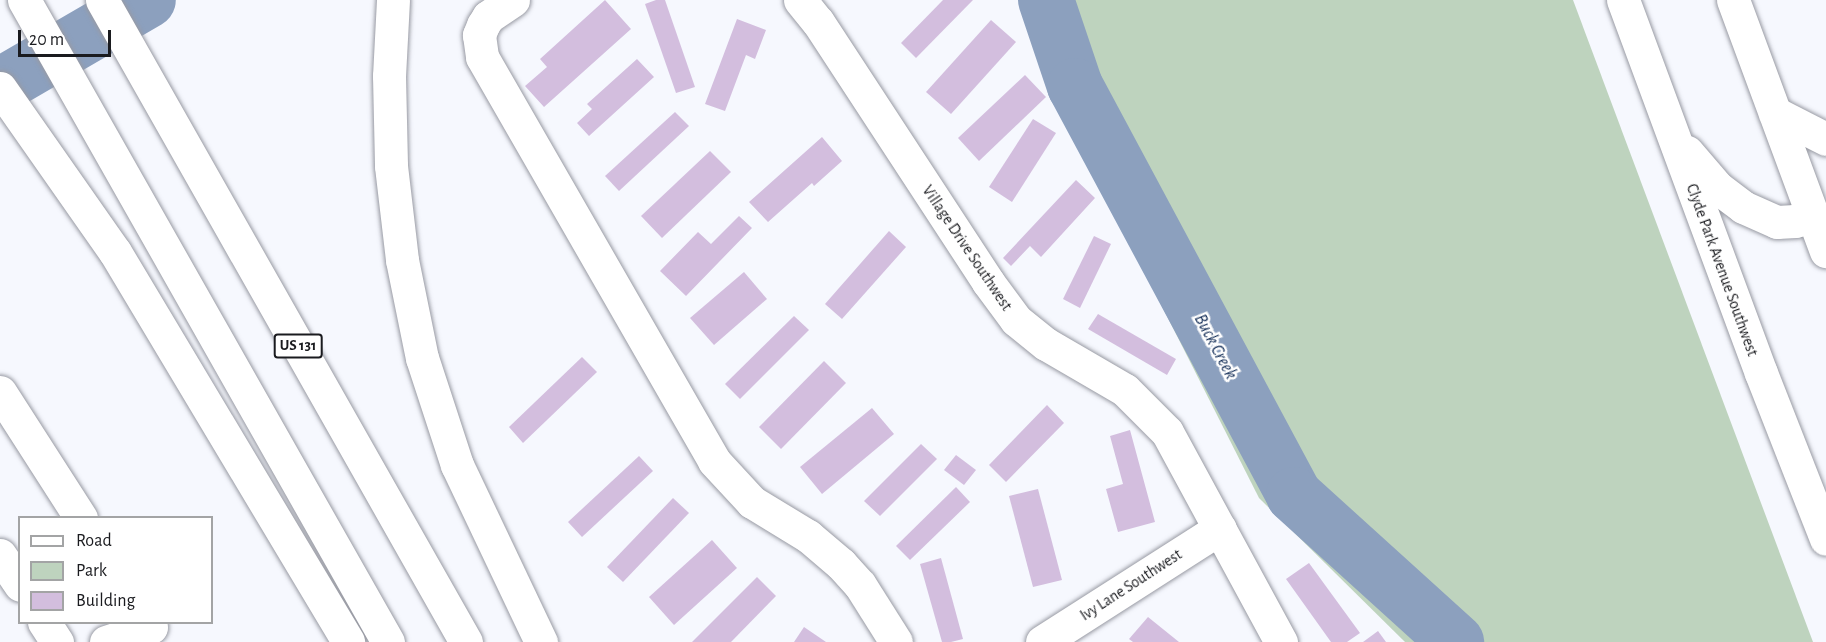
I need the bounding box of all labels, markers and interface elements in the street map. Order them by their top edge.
scale bar [21,18,114,56]
text: 20 m [29,31,64,49]
street label: Clyde Park Avenue Southwest [1682,181,1762,359]
street label: Village Drive Southwest [918,182,1016,314]
water label: Buck Creek [1189,311,1241,383]
road number: US 131 [272,334,324,358]
legend [18,516,213,624]
text: Road [76,532,112,550]
street label: Ivy Lane Southwest [1076,545,1186,625]
text: Park [76,562,107,580]
text: Building [76,592,135,610]

